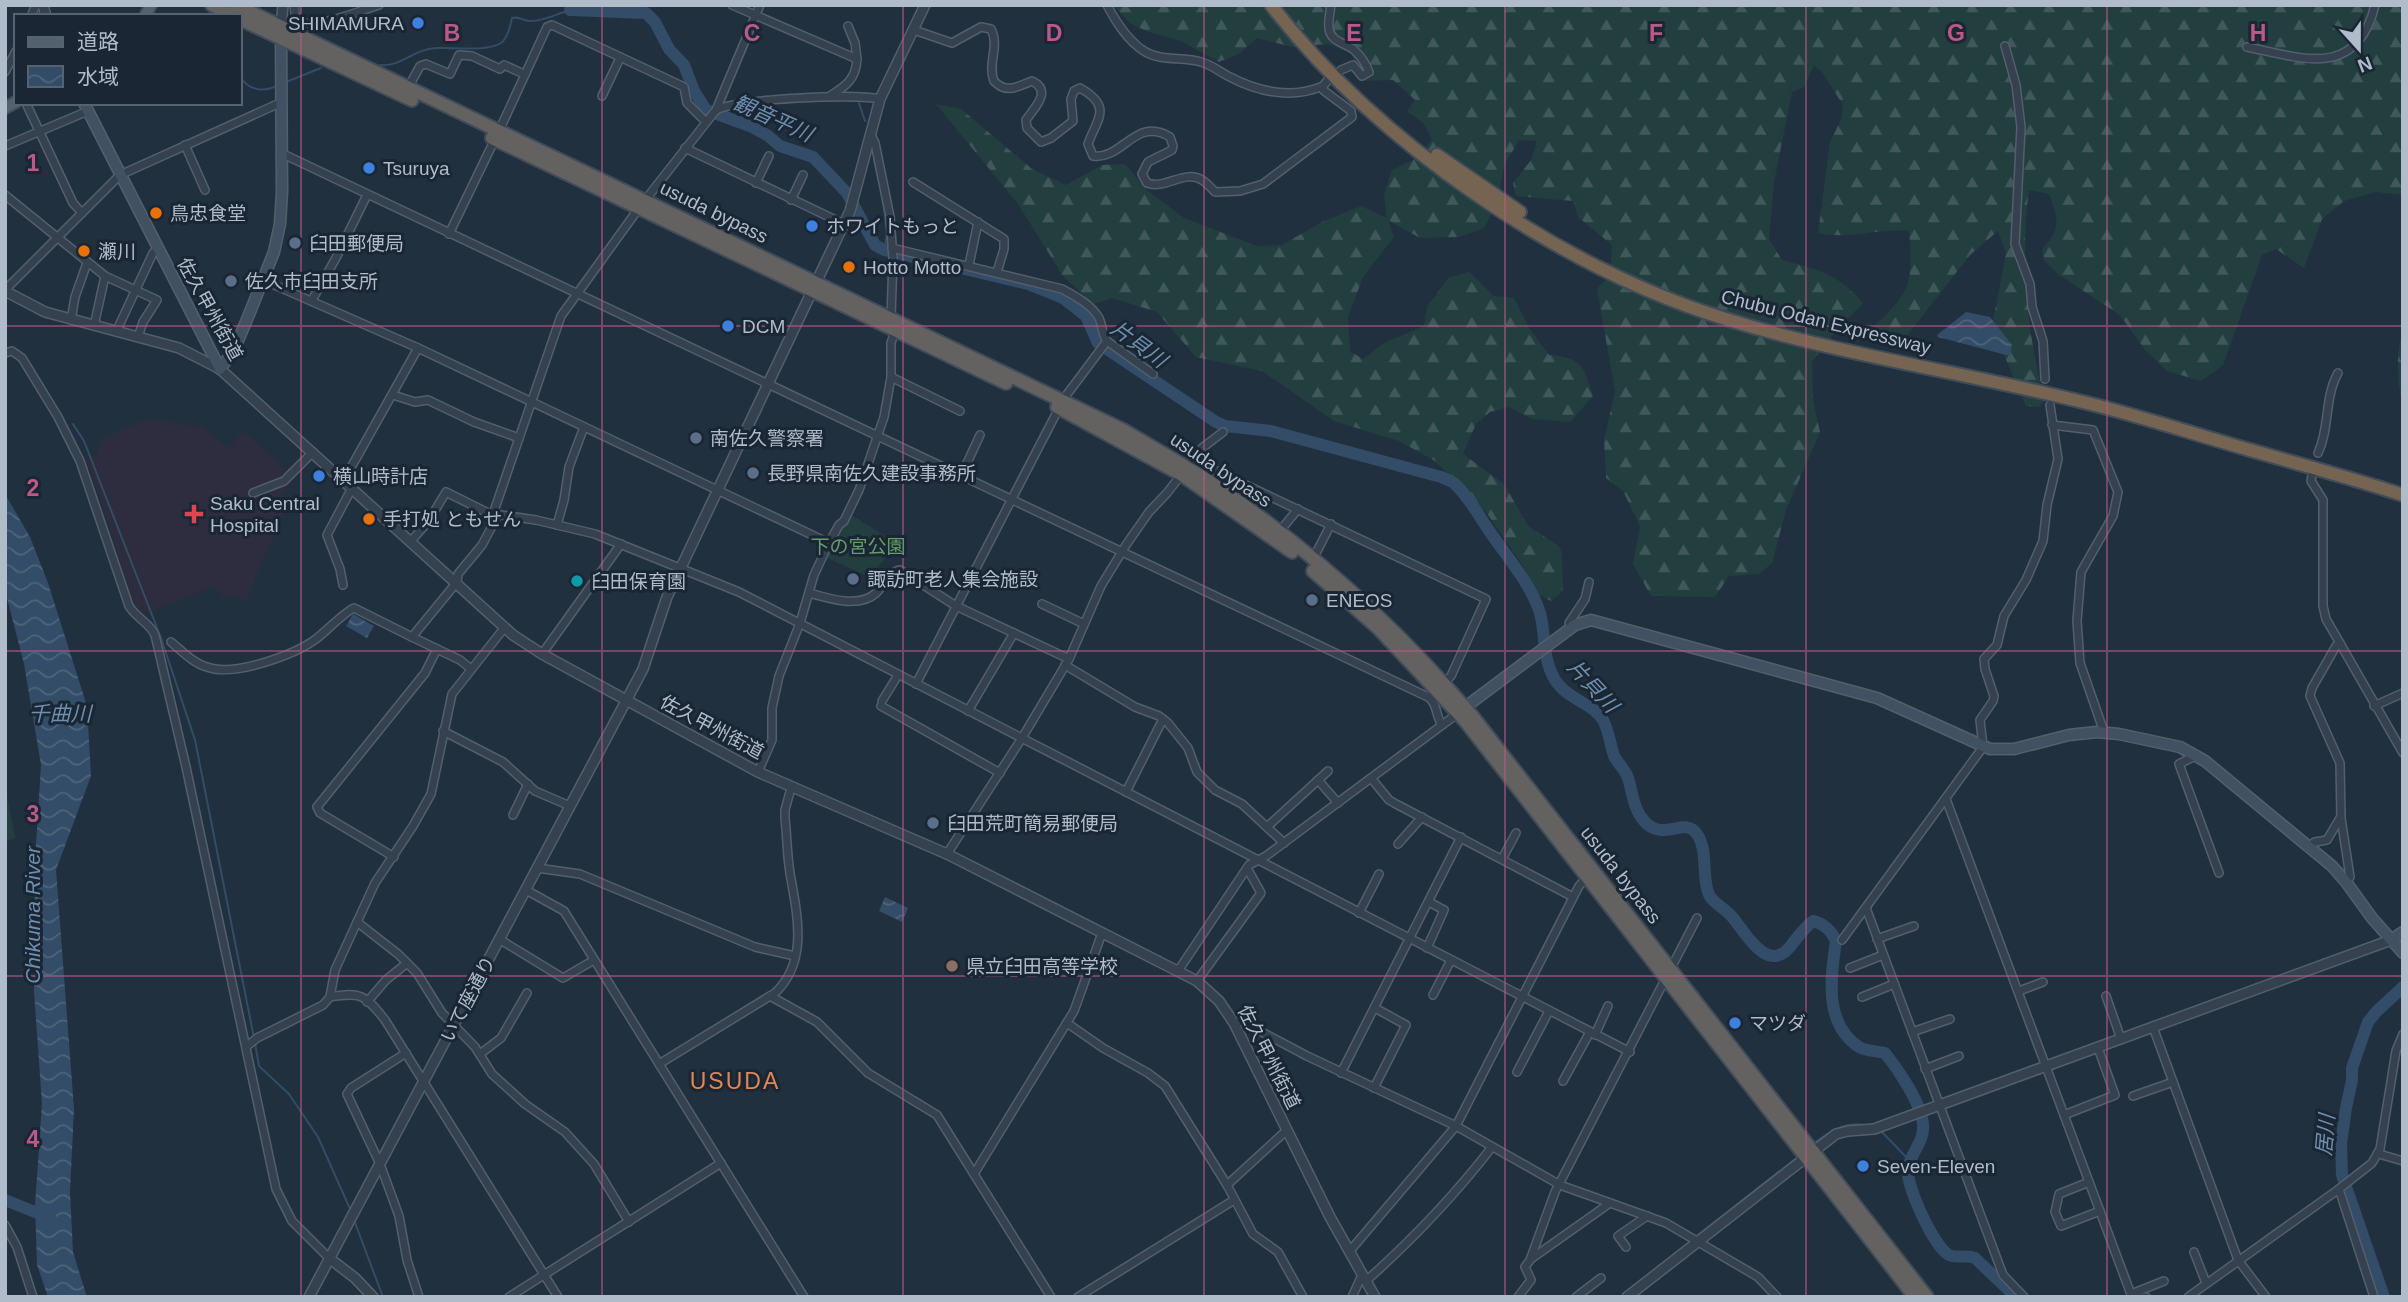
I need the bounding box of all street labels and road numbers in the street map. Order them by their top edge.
street label: usuda bypass [657,177,771,247]
street label: 佐久甲州街道 [173,254,247,364]
street label: Chubu Odan Expressway [1719,286,1934,358]
street label: usuda bypass [1167,429,1275,511]
street label: 佐久甲州街道 [657,691,767,763]
street label: usuda bypass [1577,822,1665,928]
street label: いて座通り [437,952,499,1046]
street label: 佐久甲州街道 [1234,1001,1304,1113]

